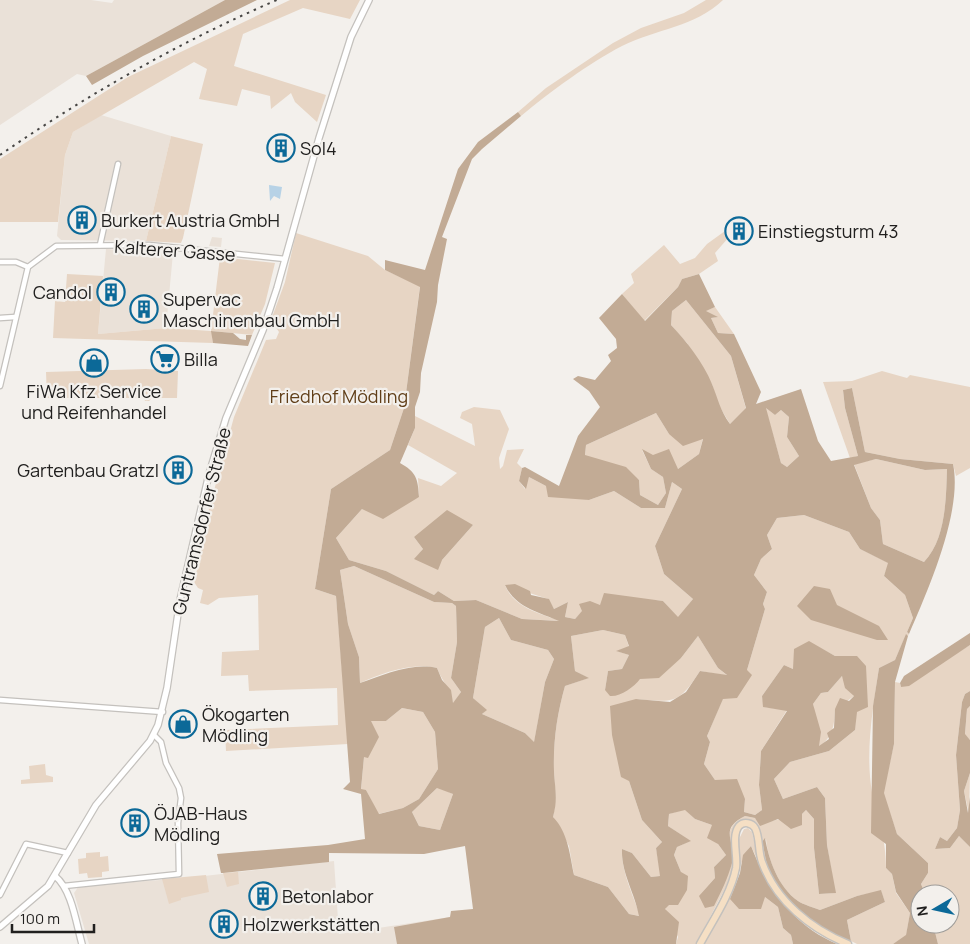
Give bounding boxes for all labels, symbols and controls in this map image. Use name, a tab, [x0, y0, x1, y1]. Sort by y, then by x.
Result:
building icon: Sol4	[266, 133, 296, 163]
place label: Sol4	[300, 136, 337, 160]
building icon: Burkert Austria GmbH	[67, 205, 97, 235]
place label: Burkert Austria GmbH	[101, 208, 280, 232]
building icon: Einstiegsturm 43	[724, 216, 754, 246]
place label: Einstiegsturm 43	[758, 219, 898, 243]
street label: Kalterer Gasse	[114, 234, 236, 266]
building icon: Candol	[96, 277, 126, 307]
place label: Candol	[33, 280, 92, 304]
place label: Supervac Maschinenbau GmbH	[163, 287, 340, 332]
building icon: Supervac Maschinenbau GmbH	[129, 294, 159, 324]
supermarket icon: Billa	[150, 344, 180, 374]
place label: Billa	[184, 347, 218, 371]
shop icon: FiWa Kfz Service und Reifenhandel	[79, 348, 109, 378]
place label: FiWa Kfz Service und Reifenhandel	[21, 379, 167, 424]
park label: Friedhof Mödling	[270, 384, 408, 408]
street label: Guntramsdorfer Straße	[166, 425, 236, 617]
building icon: Gartenbau Gratzl	[163, 455, 193, 485]
place label: Gartenbau Gratzl	[17, 458, 159, 482]
place label: Ökogarten Mödling	[202, 702, 289, 747]
shop icon: Ökogarten Mödling	[168, 709, 198, 739]
place label: ÖJAB-Haus Mödling	[154, 801, 247, 846]
building icon: ÖJAB-Haus Mödling	[120, 808, 150, 838]
building icon: Betonlabor	[248, 881, 278, 911]
place label: Betonlabor	[282, 884, 374, 908]
north arrow	[910, 884, 960, 934]
scale bar	[12, 902, 95, 934]
text: N	[911, 905, 932, 918]
text: 100 m	[20, 908, 60, 929]
building icon: Holzwerkstätten	[209, 909, 239, 939]
place label: Holzwerkstätten	[243, 912, 380, 936]

